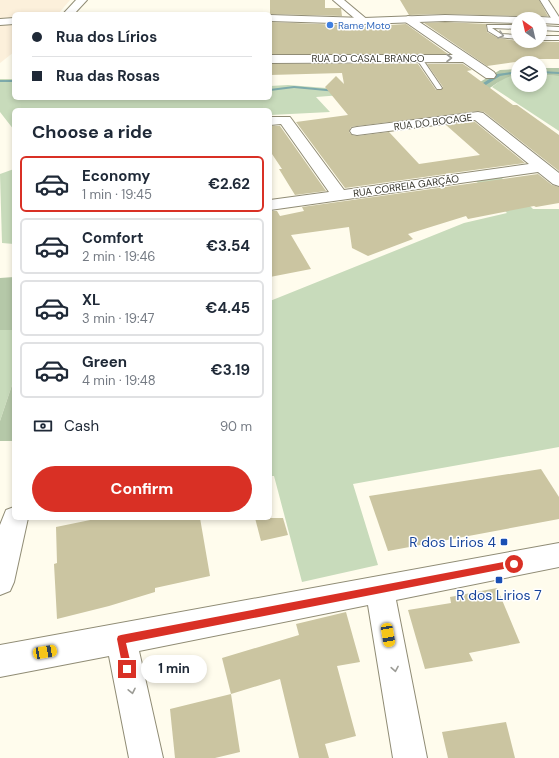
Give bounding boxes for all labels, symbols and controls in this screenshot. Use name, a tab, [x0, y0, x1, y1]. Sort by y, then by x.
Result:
north arrow	[511, 12, 547, 48]
map controls	[511, 12, 547, 92]
place label: Rame Moto	[338, 19, 390, 32]
marker: Rame Moto	[325, 20, 335, 30]
text: Rua dos Lírios	[56, 27, 157, 47]
one-way arrow	[498, 30, 505, 38]
street label: RUA DO CASAL BRANCO	[311, 52, 425, 65]
one-way arrow	[446, 54, 452, 62]
button: layers	[511, 56, 547, 92]
text: Rua das Rosas	[56, 66, 160, 86]
street label: RUA DO BOCAGE	[393, 111, 473, 133]
text: Choose a ride	[32, 120, 153, 144]
icon: car	[34, 166, 70, 202]
text: Economy	[82, 166, 150, 186]
street label: RUA CORREIA GARÇÃO	[352, 172, 460, 200]
text: €2.62	[208, 174, 250, 194]
text: 1 min · 19:45	[82, 186, 152, 203]
icon: car	[34, 228, 70, 264]
text: Comfort	[82, 228, 143, 248]
text: €3.54	[206, 236, 250, 256]
text: 2 min · 19:46	[82, 248, 156, 265]
icon: car	[34, 290, 70, 326]
text: XL	[82, 290, 100, 310]
text: €4.45	[206, 298, 250, 318]
text: 3 min · 19:47	[82, 310, 154, 327]
icon: car	[34, 352, 70, 388]
text: Green	[82, 352, 127, 372]
text: €3.19	[211, 360, 250, 380]
text: 4 min · 19:48	[82, 372, 156, 389]
icon: cash	[32, 415, 54, 437]
text: Cash	[64, 416, 99, 436]
text: 90 m	[220, 418, 252, 435]
button: Confirm	[32, 466, 252, 512]
place label: R dos Lirios 4	[409, 533, 497, 551]
marker: R dos Lirios 4	[499, 537, 509, 547]
route start	[505, 555, 523, 573]
marker: R dos Lirios 7	[494, 575, 504, 585]
place label: R dos Lirios 7	[456, 586, 542, 604]
car	[380, 622, 396, 648]
car	[32, 644, 58, 660]
callout: 1 min	[141, 655, 207, 683]
route end	[118, 660, 136, 678]
text: 1 min	[158, 660, 190, 677]
one-way arrow	[390, 666, 398, 672]
one-way arrow	[128, 688, 136, 694]

